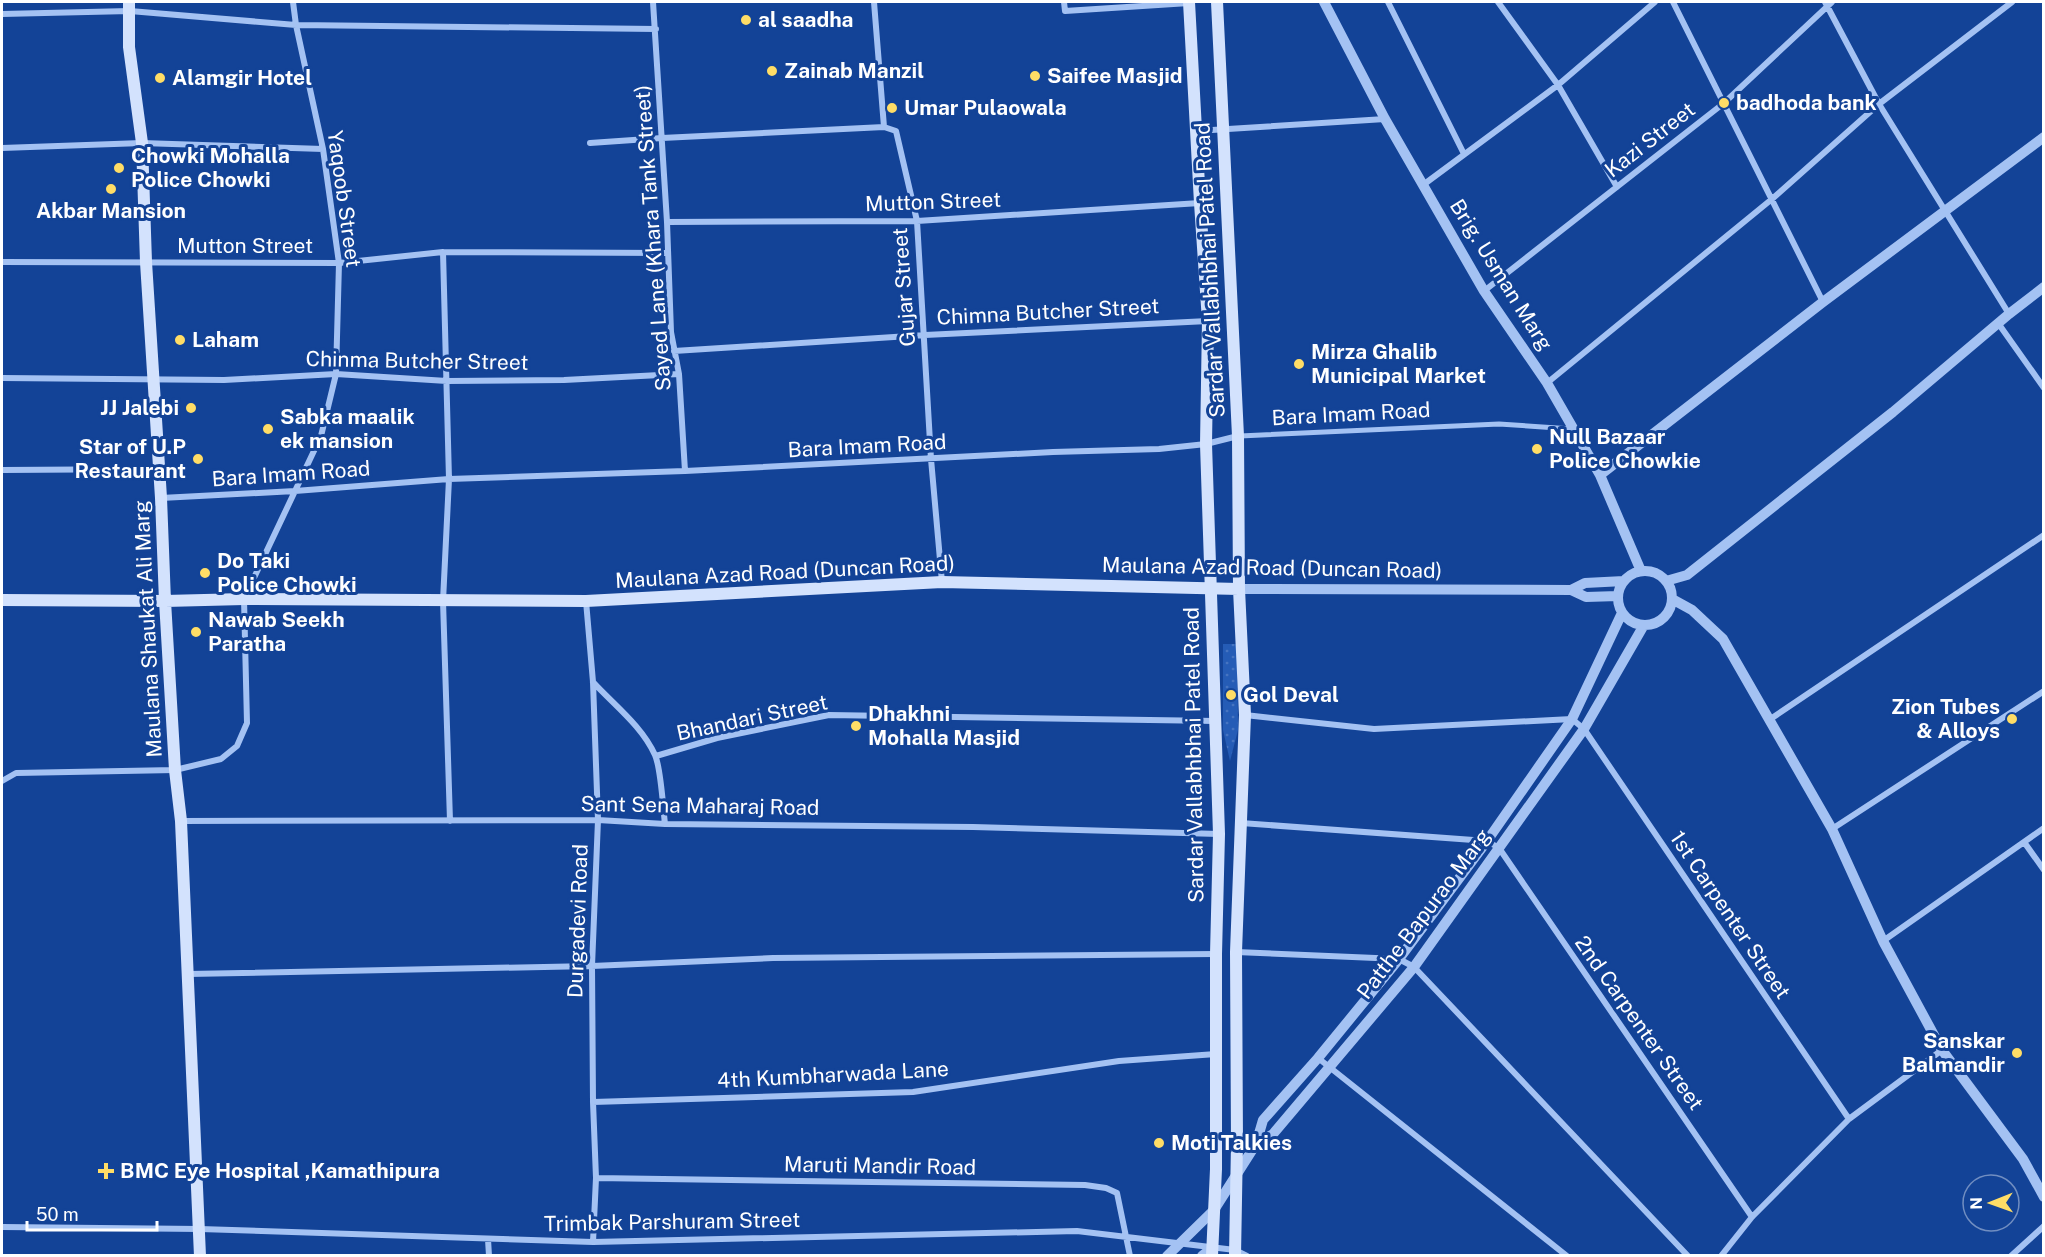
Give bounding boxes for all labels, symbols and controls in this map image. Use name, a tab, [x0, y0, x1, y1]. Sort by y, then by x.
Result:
place label: al saadha	[758, 7, 854, 32]
marker: al saadha	[739, 13, 753, 27]
place label: Zainab Manzil	[784, 58, 924, 83]
place label: Saifee Masjid	[1047, 63, 1183, 88]
marker: Zainab Manzil	[765, 64, 779, 78]
place label: Alamgir Hotel	[172, 65, 312, 90]
marker: Saifee Masjid	[1028, 69, 1042, 83]
marker: Alamgir Hotel	[153, 71, 167, 85]
street label: Sayed Lane (Khara Tank Street)	[629, 84, 676, 392]
place label: badhoda bank	[1736, 90, 1877, 115]
place label: Umar Pulaowala	[904, 95, 1067, 120]
marker: badhoda bank	[1717, 96, 1731, 110]
street label: Kazi Street	[1600, 97, 1700, 183]
marker: Umar Pulaowala	[885, 101, 899, 115]
street label: Sardar Vallabhbhai Patel Road	[1189, 122, 1230, 418]
street label: Yaqoob Street	[323, 129, 366, 269]
place label: Chowki Mohalla Police Chowki	[131, 143, 290, 192]
marker: Chowki Mohalla Police Chowki	[112, 161, 126, 175]
marker: Akbar Mansion	[104, 182, 118, 196]
street label: Mutton Street	[864, 187, 1002, 216]
street label: Brig. Usman Marg	[1445, 195, 1558, 355]
place label: Akbar Mansion	[36, 198, 186, 223]
street label: Gujar Street	[887, 227, 920, 347]
street label: Mutton Street	[177, 233, 313, 258]
street label: Chimna Butcher Street	[936, 293, 1160, 330]
place label: Laham	[192, 327, 259, 352]
marker: Laham	[173, 333, 187, 347]
place label: Mirza Ghalib Municipal Market	[1311, 339, 1486, 388]
street label: Chinma Butcher Street	[305, 346, 529, 375]
marker: Mirza Ghalib Municipal Market	[1292, 357, 1306, 371]
place label: JJ Jalebi	[100, 395, 179, 420]
street label: Bara Imam Road	[1271, 397, 1431, 430]
marker: JJ Jalebi	[184, 401, 198, 415]
place label: Sabka maalik ek mansion	[280, 404, 415, 453]
marker: Sabka maalik ek mansion	[261, 422, 275, 436]
place label: Null Bazaar Police Chowkie	[1549, 424, 1701, 473]
street label: Bara Imam Road	[787, 429, 947, 462]
place label: Star of U.P Restaurant	[74, 434, 186, 483]
marker: Null Bazaar Police Chowkie	[1530, 442, 1544, 456]
marker: Star of U.P Restaurant	[191, 452, 205, 466]
street label: Bara Imam Road	[211, 455, 371, 492]
street label: Maulana Shaukat Ali Marg	[128, 500, 167, 758]
place label: Do Taki Police Chowki	[217, 548, 357, 597]
street label: Maulana Azad Road (Duncan Road)	[615, 550, 955, 593]
street label: Maulana Azad Road (Duncan Road)	[1102, 552, 1442, 583]
marker: Do Taki Police Chowki	[198, 566, 212, 580]
place label: Nawab Seekh Paratha	[208, 607, 345, 656]
street label: Sardar Vallabhbhai Patel Road	[1178, 607, 1209, 903]
marker: Nawab Seekh Paratha	[189, 625, 203, 639]
place label: Gol Deval	[1243, 682, 1339, 707]
marker: Gol Deval	[1224, 688, 1238, 702]
street label: Bhandari Street	[674, 689, 830, 746]
place label: Zion Tubes & Alloys	[1891, 694, 2000, 743]
place label: Dhakhni Mohalla Masjid	[868, 701, 1020, 750]
marker: Zion Tubes & Alloys	[2005, 712, 2019, 726]
marker: Dhakhni Mohalla Masjid	[849, 719, 863, 733]
street label: Sant Sena Maharaj Road	[580, 791, 820, 820]
street label: Patthe Bapurao Marg	[1351, 824, 1496, 1004]
street label: 1st Carpenter Street	[1665, 826, 1796, 1003]
street label: Durgadevi Road	[562, 844, 593, 998]
street label: 2nd Carpenter Street	[1570, 931, 1709, 1115]
place label: Sanskar Balmandir	[1902, 1028, 2005, 1077]
marker: Sanskar Balmandir	[2010, 1046, 2024, 1060]
street label: 4th Kumbharwada Lane	[717, 1056, 949, 1093]
place label: Moti Talkies	[1171, 1130, 1292, 1155]
marker: Moti Talkies	[1152, 1136, 1166, 1150]
street label: Maruti Mandir Road	[784, 1151, 976, 1180]
place label: BMC Eye Hospital ,Kamathipura	[120, 1158, 440, 1183]
marker: BMC Eye Hospital ,Kamathipura	[97, 1162, 115, 1180]
north arrow	[1961, 1173, 2021, 1233]
scale bar	[27, 1194, 158, 1232]
text: N	[1967, 1197, 1986, 1210]
text: 50 m	[36, 1204, 79, 1225]
street label: Trimbak Parshuram Street	[544, 1207, 800, 1236]

